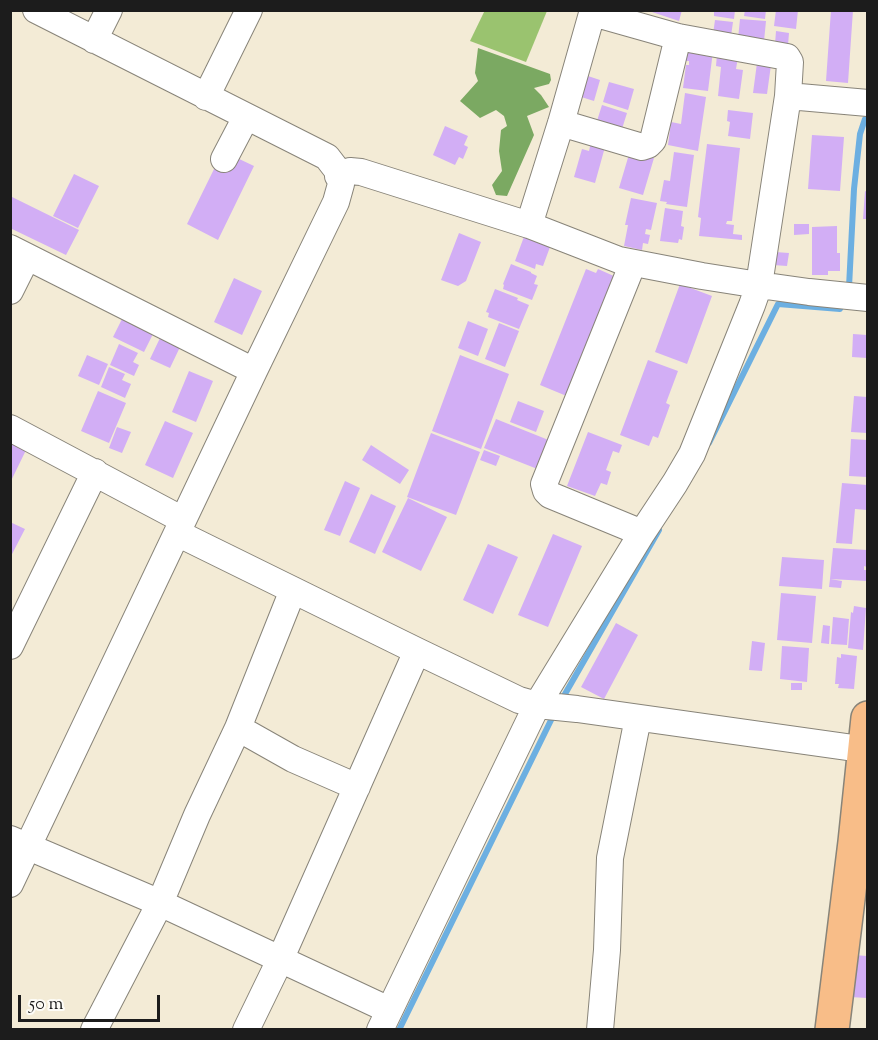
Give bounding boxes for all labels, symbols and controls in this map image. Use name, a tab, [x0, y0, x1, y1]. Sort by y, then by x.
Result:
scale bar	[21, 983, 164, 1021]
text: 50 m	[29, 992, 63, 1018]

